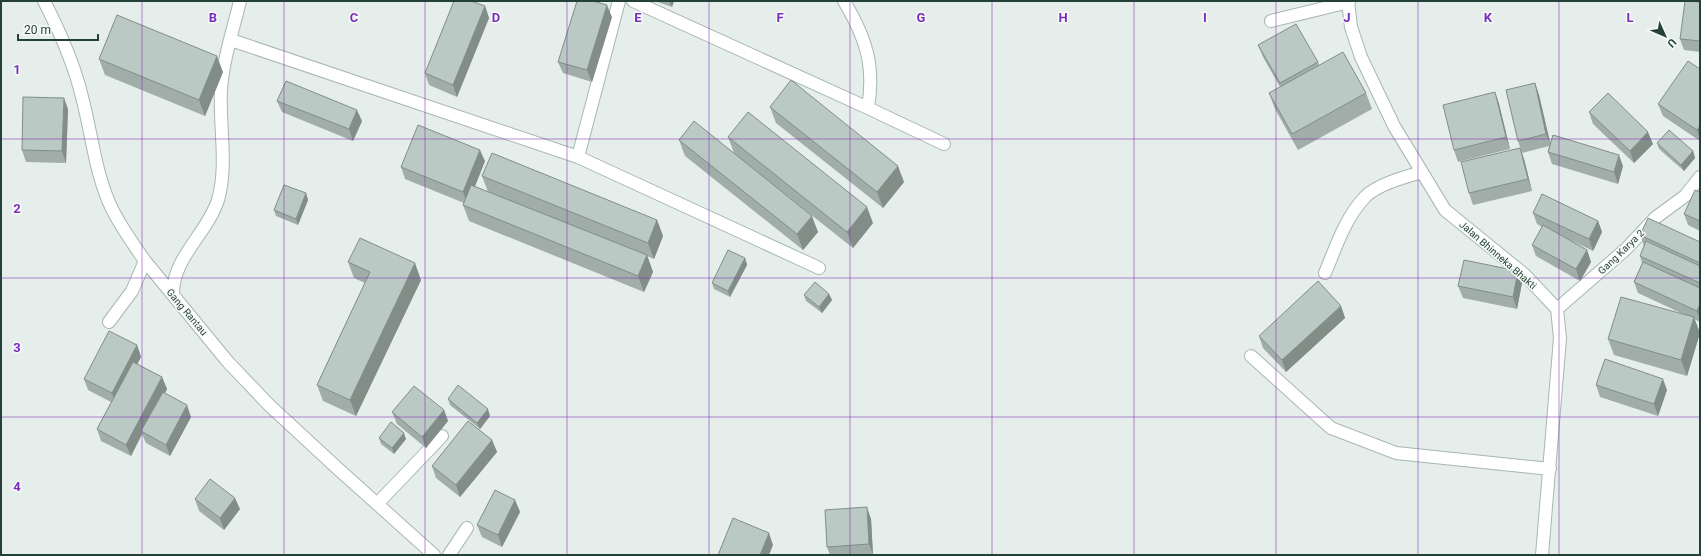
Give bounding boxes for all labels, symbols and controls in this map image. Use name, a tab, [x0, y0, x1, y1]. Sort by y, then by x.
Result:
text: B	[209, 10, 217, 25]
text: C	[350, 10, 359, 25]
text: D	[492, 10, 500, 25]
text: E	[634, 10, 642, 25]
text: F	[776, 10, 784, 25]
text: G	[917, 10, 926, 25]
text: H	[1058, 10, 1068, 25]
text: I	[1203, 10, 1207, 25]
text: J	[1343, 10, 1351, 25]
text: K	[1484, 10, 1493, 25]
text: L	[1626, 10, 1634, 25]
scale bar	[18, 16, 98, 42]
north arrow	[1645, 16, 1685, 56]
text: 20 m	[24, 23, 51, 37]
text: U	[1665, 36, 1679, 50]
text: 1	[13, 62, 21, 77]
text: 2	[13, 201, 21, 216]
street label: Jalan Bhinneka Bhakti	[1457, 219, 1539, 291]
street label: Gang Karya 2	[1596, 227, 1646, 277]
street label: Gang Rantau	[164, 287, 210, 337]
text: 3	[13, 340, 21, 355]
text: 4	[13, 479, 21, 494]

